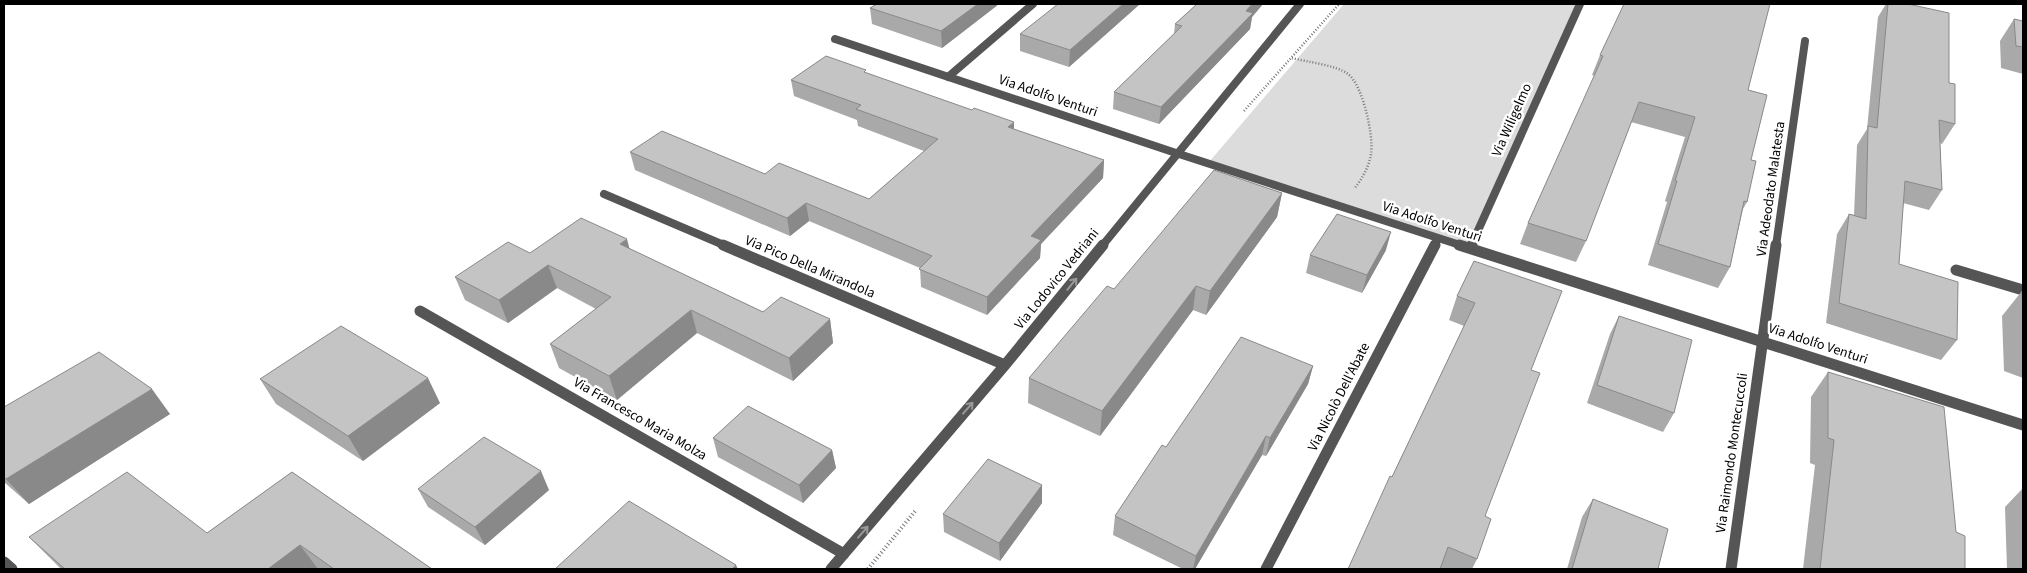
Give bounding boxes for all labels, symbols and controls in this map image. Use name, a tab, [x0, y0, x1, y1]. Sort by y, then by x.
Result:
street label: Via Adolfo Venturi	[996, 70, 1100, 122]
street label: Via Wiligelmo	[1487, 80, 1537, 160]
street label: Via Adeodato Malatesta	[1752, 120, 1790, 258]
street label: Via Adolfo Venturi	[1380, 196, 1484, 248]
street label: Via Lodovico Vedriani	[1010, 224, 1104, 334]
street label: Via Pico Della Mirandola	[742, 230, 878, 304]
one-way arrow	[1067, 277, 1078, 290]
street label: Via Adolfo Venturi	[1766, 318, 1870, 370]
street label: Via Nicolò Dell'Abate	[1303, 339, 1375, 455]
street label: Via Raimondo Montecuccoli	[1711, 372, 1753, 534]
street label: Via Francesco Maria Molza	[570, 373, 710, 465]
one-way arrow	[963, 402, 974, 415]
one-way arrow	[857, 526, 868, 539]

